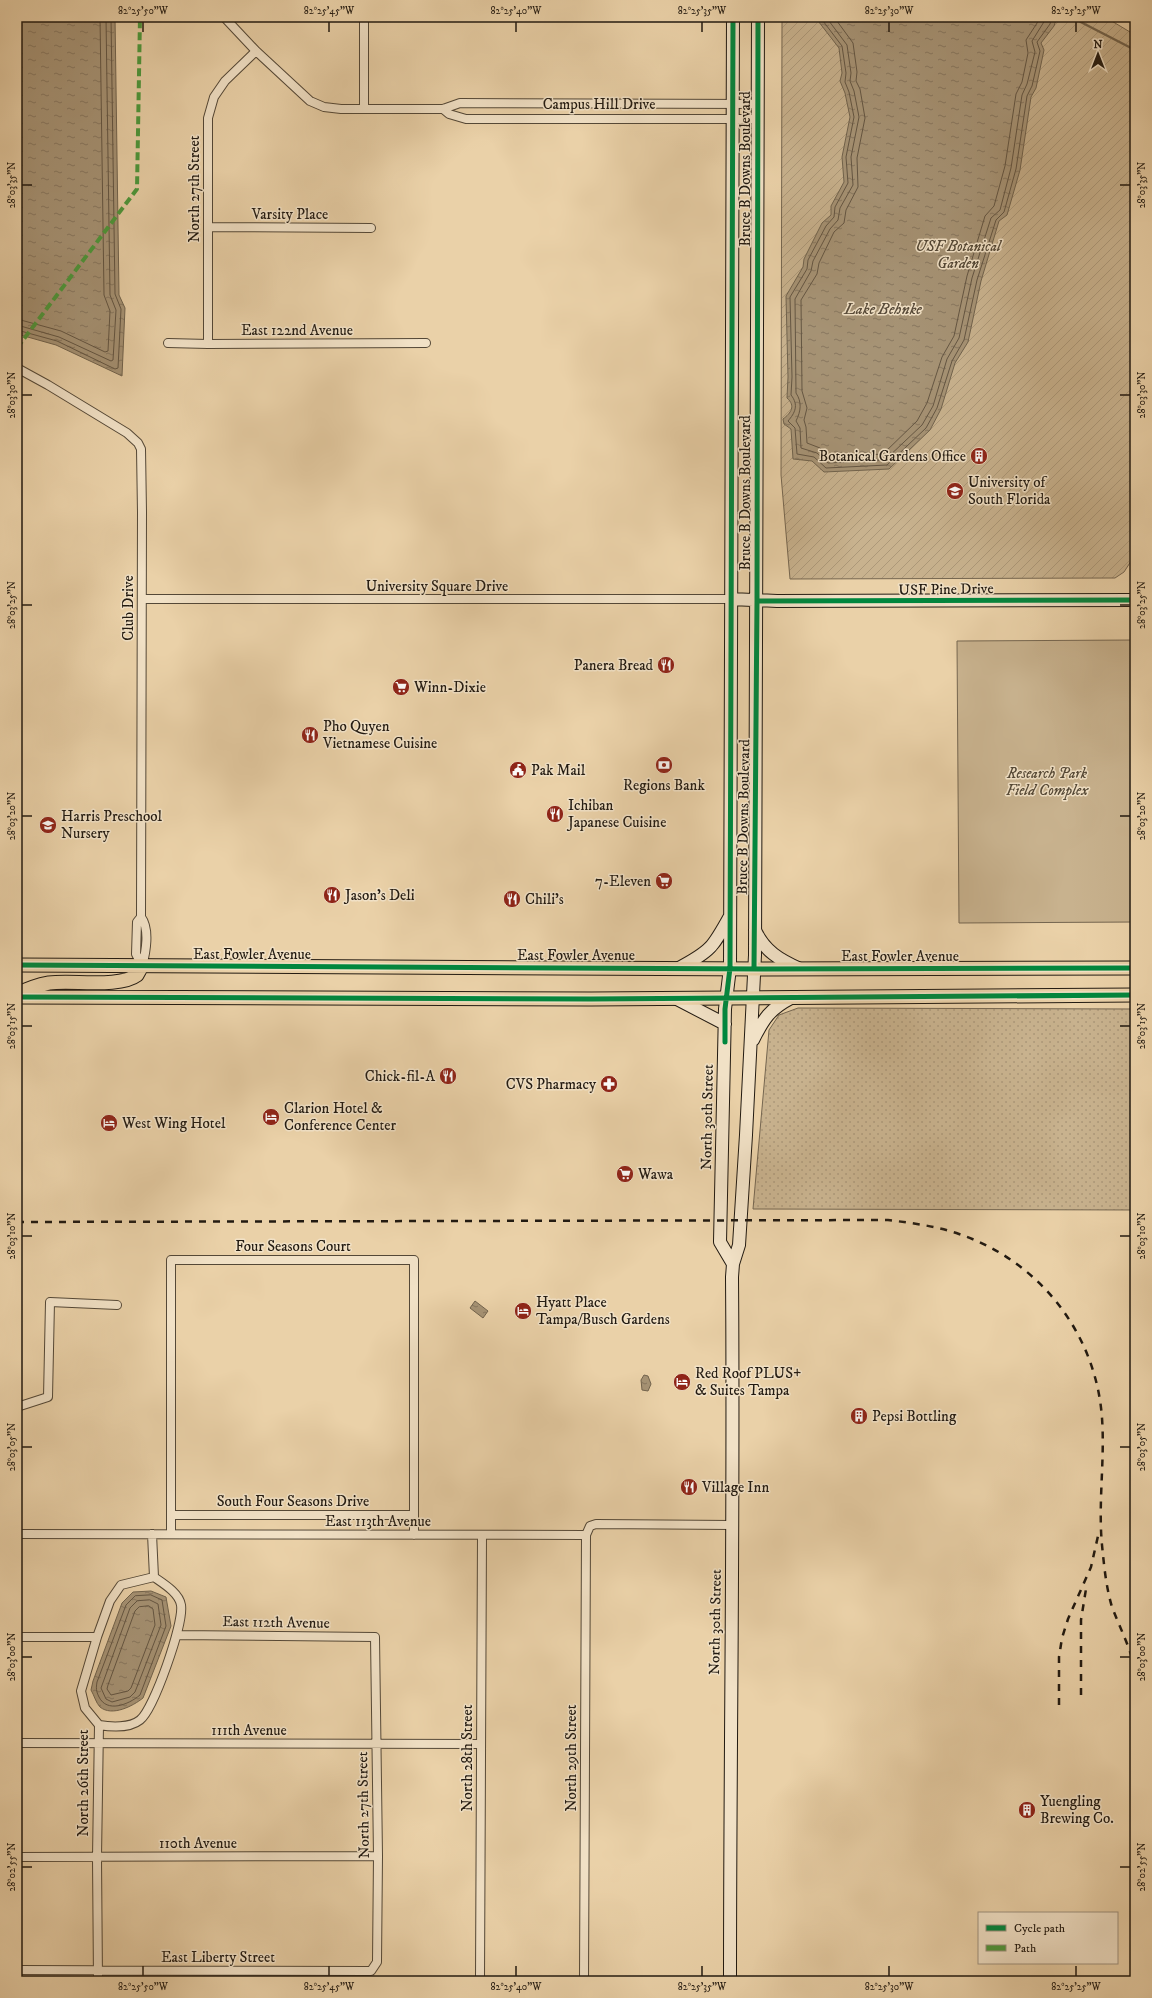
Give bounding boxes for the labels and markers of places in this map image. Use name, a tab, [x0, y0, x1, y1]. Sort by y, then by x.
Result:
building icon: Botanical Gardens Office	[969, 446, 989, 466]
place label: Botanical Gardens Office	[819, 447, 966, 466]
place label: University of South Florida	[968, 473, 1051, 509]
school or university icon: University of South Florida	[945, 481, 965, 501]
restaurant icon: Panera Bread	[656, 655, 676, 675]
place label: Panera Bread	[574, 656, 654, 675]
supermarket icon: Winn-Dixie	[391, 677, 411, 697]
place label: Winn-Dixie	[413, 678, 486, 697]
place label: Pho Quyen Vietnamese Cuisine	[322, 717, 437, 753]
restaurant icon: Pho Quyen Vietnamese Cuisine	[300, 725, 320, 745]
bank icon: Regions Bank	[654, 755, 674, 775]
public building icon: Pak Mail	[508, 760, 528, 780]
place label: Pak Mail	[531, 761, 586, 780]
place label: Regions Bank	[623, 776, 705, 795]
place label: Ichiban Japanese Cuisine	[566, 796, 666, 832]
restaurant icon: Ichiban Japanese Cuisine	[545, 804, 565, 824]
place label: Harris Preschool Nursery	[61, 807, 163, 843]
school or university icon: Harris Preschool Nursery	[38, 815, 58, 835]
supermarket icon: 7-Eleven	[654, 871, 674, 891]
place label: 7-Eleven	[595, 872, 651, 891]
restaurant icon: Jason's Deli	[322, 885, 342, 905]
place label: Jason's Deli	[343, 886, 415, 905]
restaurant icon: Chili's	[502, 889, 522, 909]
place label: Chili's	[525, 890, 564, 909]
restaurant icon: Chick-fil-A	[438, 1066, 458, 1086]
place label: Chick-fil-A	[365, 1067, 435, 1086]
pharmacy icon: CVS Pharmacy	[599, 1074, 619, 1094]
place label: CVS Pharmacy	[506, 1075, 597, 1094]
place label: Clarion Hotel & Conference Center	[284, 1099, 396, 1135]
hotel icon: Clarion Hotel & Conference Center	[261, 1107, 281, 1127]
hotel icon: West Wing Hotel	[99, 1113, 119, 1133]
place label: West Wing Hotel	[121, 1114, 226, 1133]
supermarket icon: Wawa	[615, 1164, 635, 1184]
place label: Wawa	[637, 1165, 674, 1184]
place label: Hyatt Place Tampa/Busch Gardens	[536, 1293, 670, 1329]
hotel icon: Hyatt Place Tampa/Busch Gardens	[513, 1301, 533, 1321]
place label: Red Roof PLUS+ & Suites Tampa	[695, 1364, 802, 1400]
hotel icon: Red Roof PLUS+ & Suites Tampa	[672, 1372, 692, 1392]
building icon: Pepsi Bottling	[849, 1406, 869, 1426]
place label: Pepsi Bottling	[872, 1407, 957, 1426]
restaurant icon: Village Inn	[679, 1477, 699, 1497]
place label: Village Inn	[701, 1478, 769, 1497]
place label: Yuengling Brewing Co.	[1040, 1792, 1114, 1828]
building icon: Yuengling Brewing Co.	[1017, 1800, 1037, 1820]

